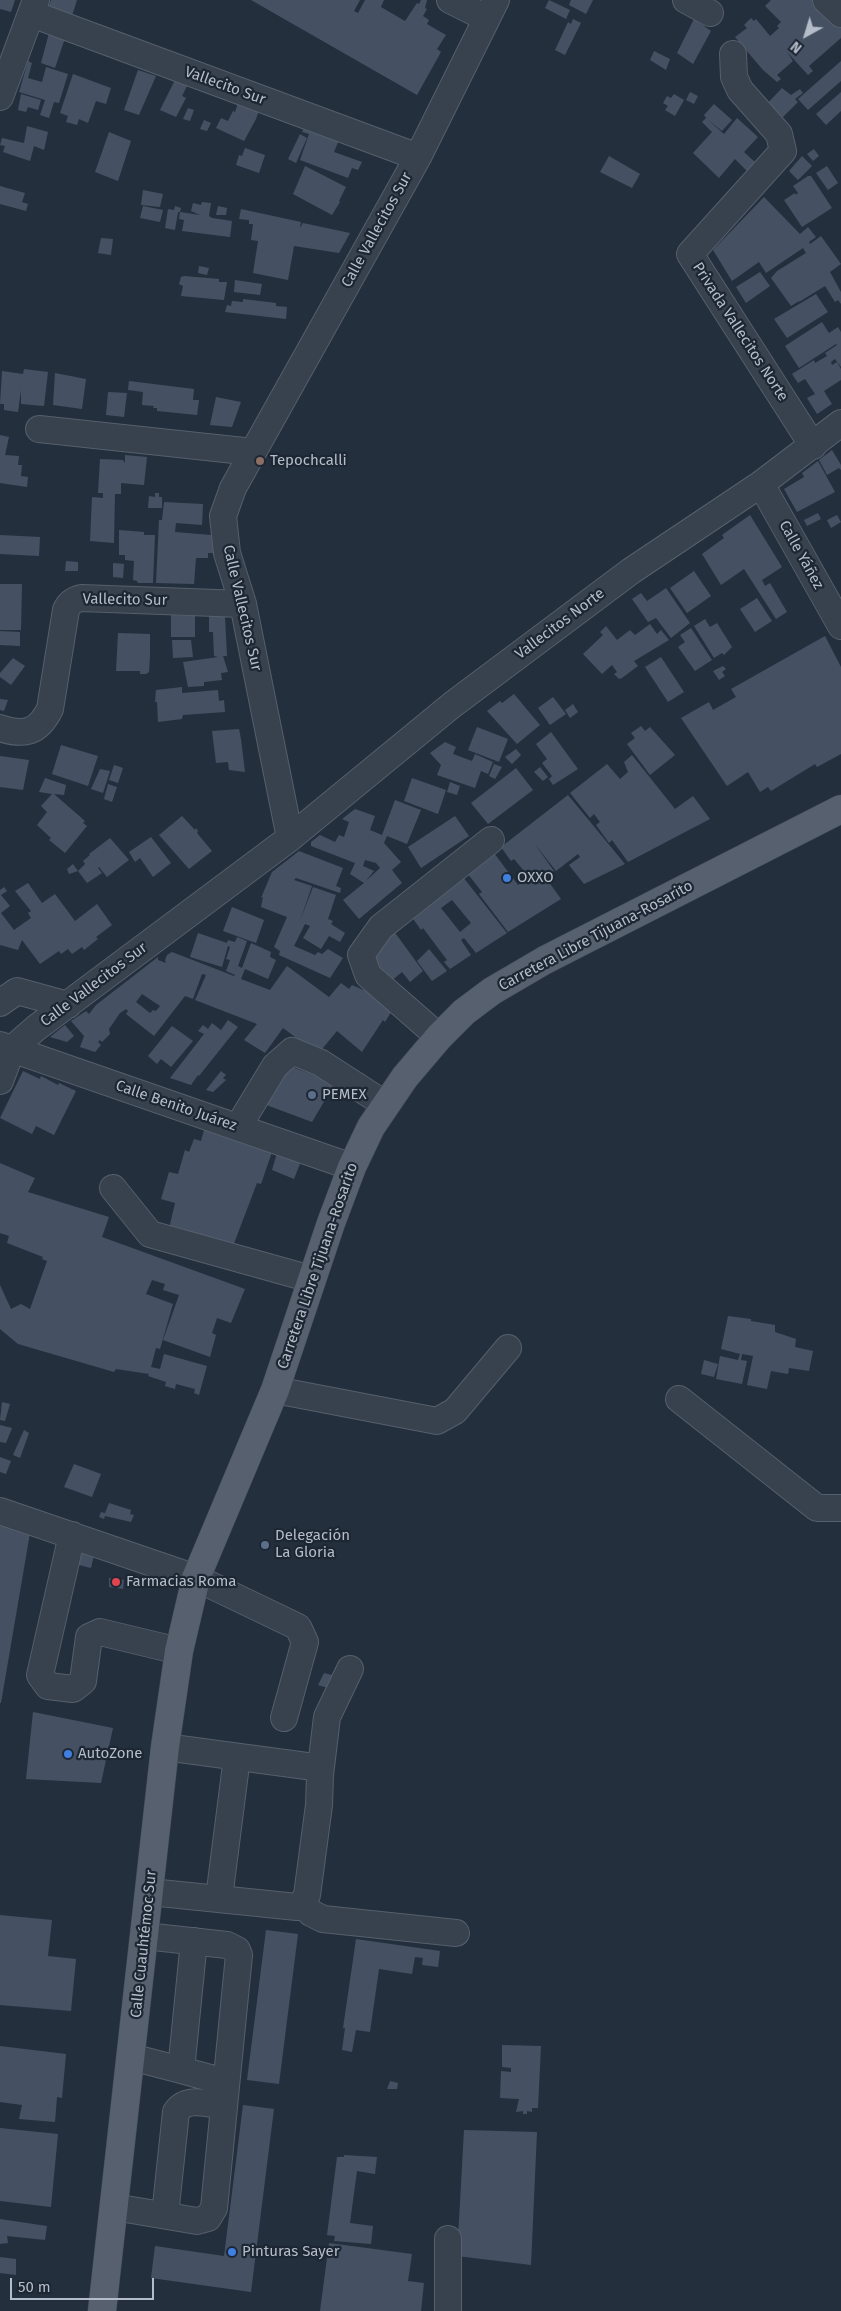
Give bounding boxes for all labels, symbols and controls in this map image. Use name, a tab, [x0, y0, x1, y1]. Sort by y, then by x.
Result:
north arrow	[781, 10, 831, 60]
text: N	[787, 38, 805, 57]
street label: Vallecito Sur	[182, 63, 268, 109]
street label: Calle Vallecitos Sur	[338, 169, 416, 291]
street label: Privada Vallecitos Norte	[688, 259, 792, 405]
place label: Tepochcalli	[270, 452, 347, 470]
marker: Tepochcalli	[254, 455, 266, 467]
street label: Calle Yáñez	[775, 518, 827, 592]
street label: Calle Vallecitos Sur	[219, 543, 265, 673]
street label: Vallecitos Norte	[512, 585, 608, 663]
street label: Vallecito Sur	[83, 590, 167, 610]
place label: OXXO	[517, 869, 554, 887]
marker: OXXO	[501, 872, 513, 884]
street label: Carretera Libre Tijuana-Rosarito	[496, 877, 696, 995]
street label: Calle Vallecitos Sur	[37, 939, 151, 1031]
street label: Calle Benito Juárez	[113, 1077, 239, 1135]
place label: PEMEX	[322, 1086, 367, 1104]
marker: PEMEX	[306, 1089, 318, 1101]
street label: Carretera Libre Tijuana-Rosarito	[274, 1160, 362, 1372]
place label: Delegación La Gloria	[275, 1527, 350, 1562]
marker: Delegación La Gloria	[259, 1539, 271, 1551]
place label: Farmacias Roma	[126, 1573, 236, 1591]
marker: Farmacias Roma	[110, 1576, 122, 1588]
place label: AutoZone	[78, 1745, 142, 1763]
marker: AutoZone	[62, 1748, 74, 1760]
street label: Calle Cuauhtémoc Sur	[127, 1869, 161, 2019]
place label: Pinturas Sayer	[242, 2243, 340, 2261]
marker: Pinturas Sayer	[226, 2246, 238, 2258]
scale bar	[12, 2268, 156, 2300]
text: 50 m	[18, 2278, 51, 2296]

